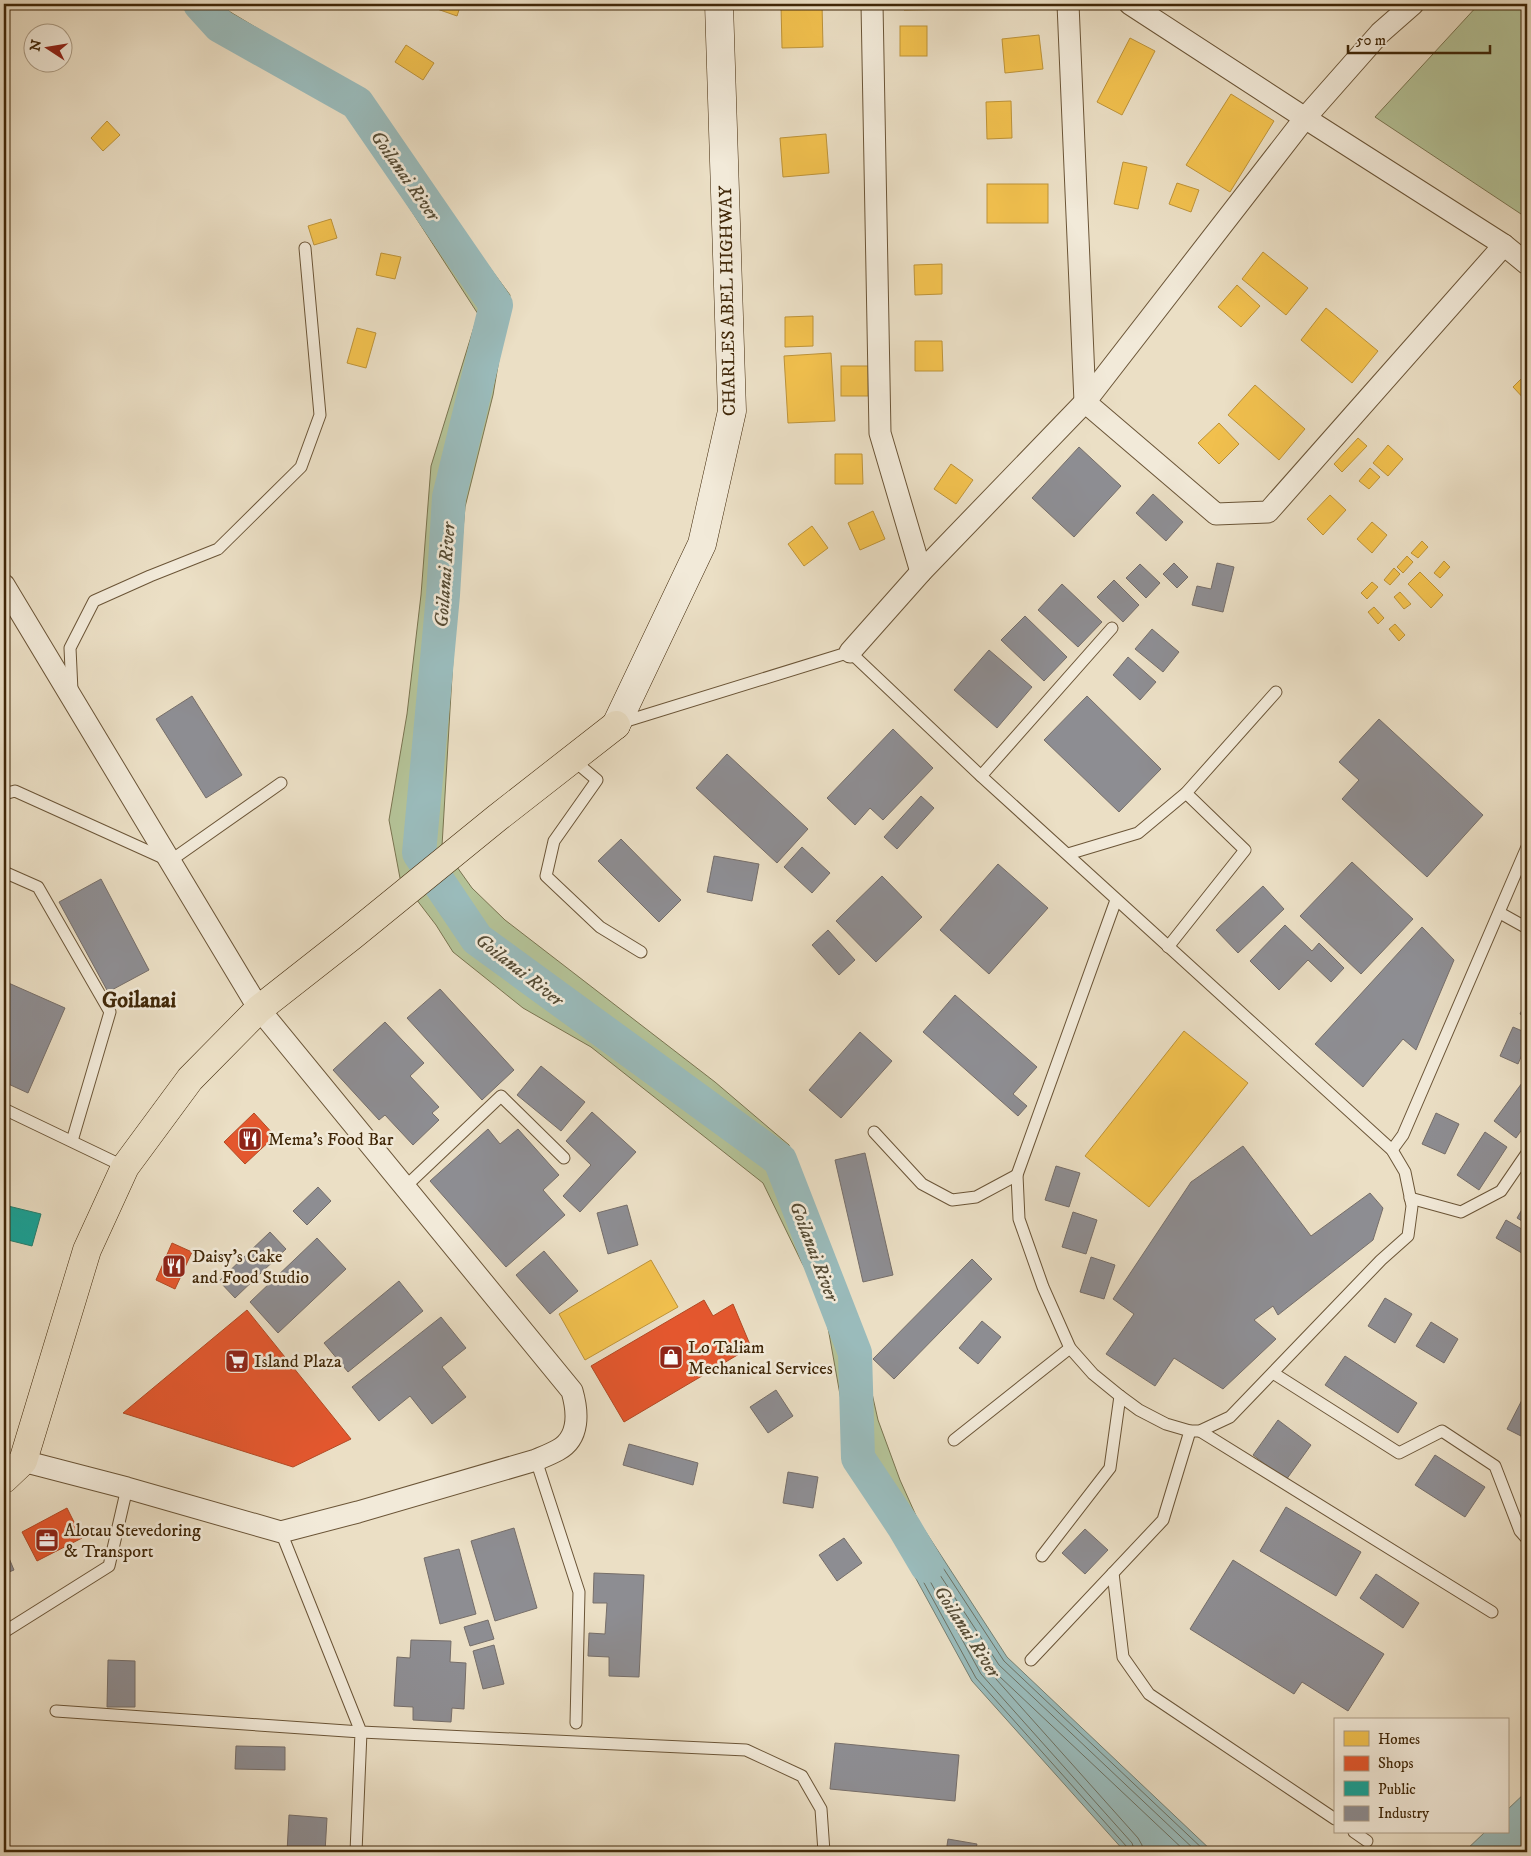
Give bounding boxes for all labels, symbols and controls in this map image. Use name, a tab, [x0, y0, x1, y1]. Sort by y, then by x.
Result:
north arrow	[22, 22, 72, 72]
scale bar	[1348, 22, 1491, 54]
text: 50 m	[1356, 31, 1386, 50]
text: N	[26, 38, 46, 53]
water label: Goilanai River	[365, 126, 446, 227]
street label: CHARLES ABEL HIGHWAY	[715, 185, 741, 416]
water label: Goilanai River	[430, 520, 461, 628]
water label: Goilanai River	[471, 929, 569, 1013]
district label: Goilanai	[102, 987, 176, 1014]
restaurant icon: Mema's Food Bar	[237, 1126, 263, 1152]
place label: Mema's Food Bar	[268, 1129, 394, 1151]
water label: Goilanai River	[784, 1198, 844, 1307]
place label: Daisy's Cake and Food Studio	[192, 1246, 309, 1289]
restaurant icon: Daisy's Cake and Food Studio	[161, 1253, 187, 1279]
place label: Lo Taliam Mechanical Services	[688, 1337, 833, 1380]
shop icon: Lo Taliam Mechanical Services	[658, 1344, 684, 1370]
supermarket icon: Island Plaza	[224, 1348, 250, 1374]
place label: Island Plaza	[254, 1351, 342, 1373]
place label: Alotau Stevedoring & Transport	[64, 1520, 201, 1563]
office icon: Alotau Stevedoring & Transport	[34, 1527, 60, 1553]
water label: Goilanai River	[928, 1581, 1006, 1684]
legend	[1334, 1718, 1508, 1834]
text: Homes	[1378, 1730, 1420, 1749]
text: Shops	[1378, 1754, 1414, 1773]
text: Public	[1378, 1780, 1416, 1799]
text: Industry	[1378, 1804, 1430, 1823]

